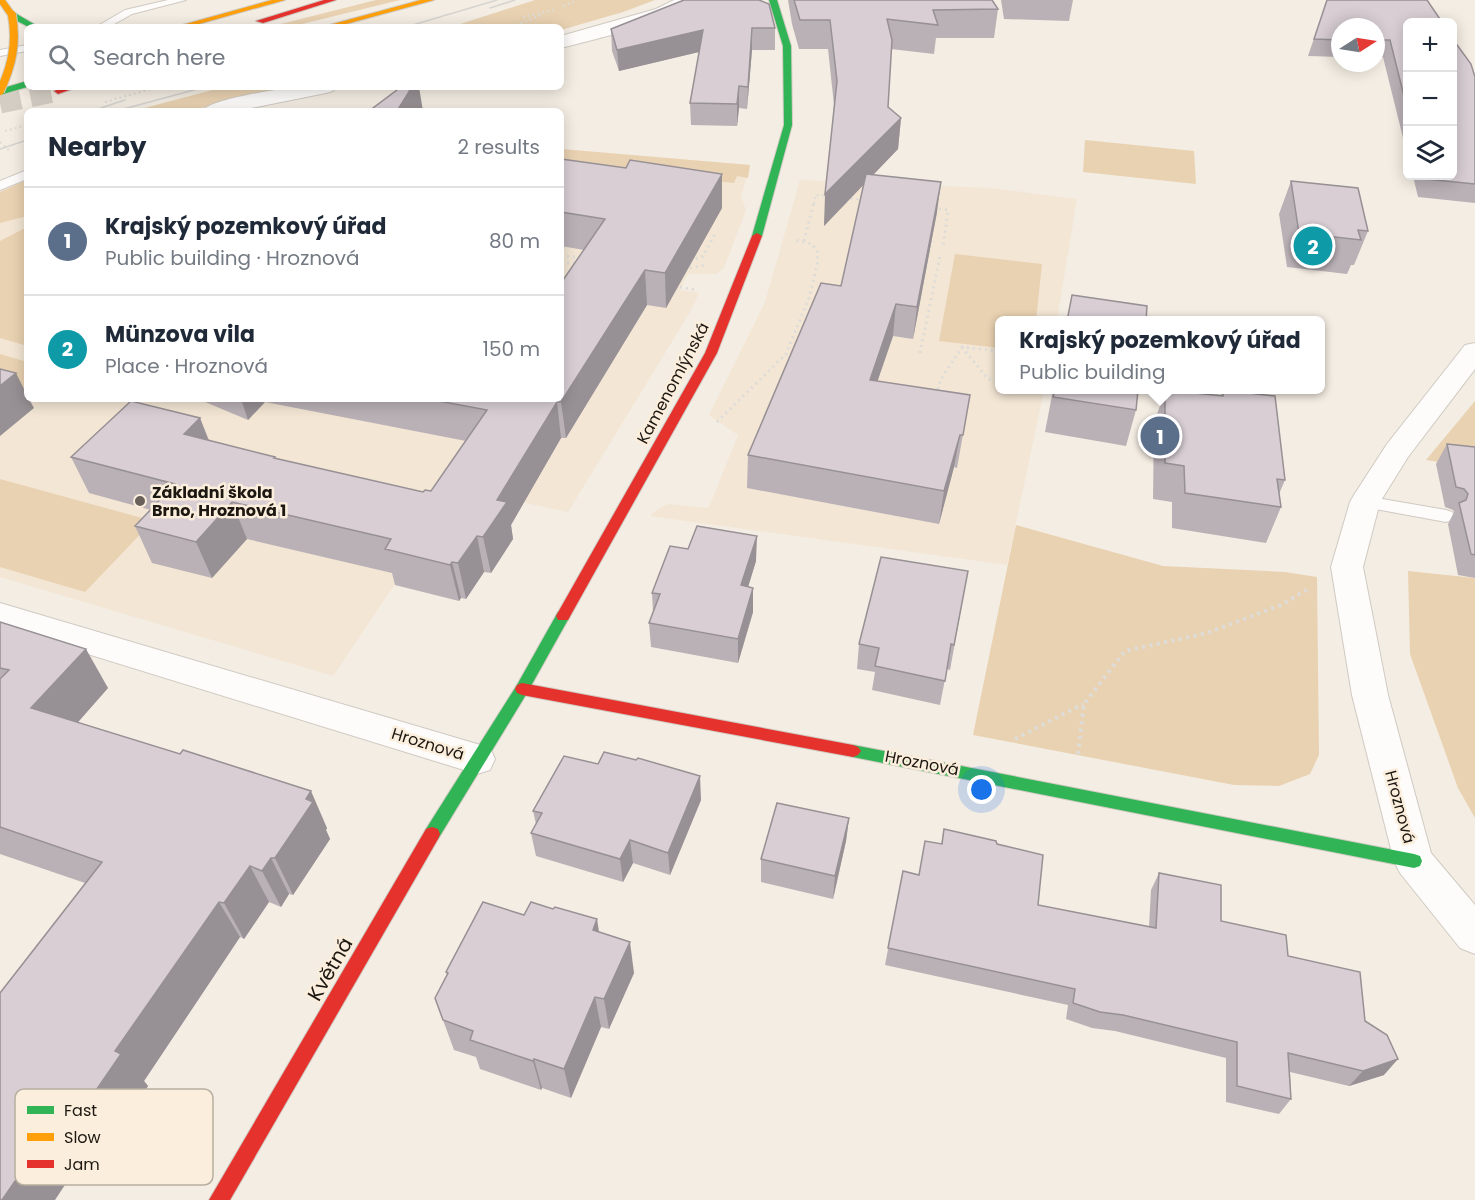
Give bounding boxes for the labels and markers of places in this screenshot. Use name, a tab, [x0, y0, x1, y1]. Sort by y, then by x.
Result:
pin: 2	[1294, 224, 1332, 268]
pin: 1	[1140, 414, 1180, 458]
place label: Základní škola Brno, Hroznová 1	[152, 481, 286, 522]
marker: Základní škola Brno, Hroznová 1	[133, 494, 147, 508]

